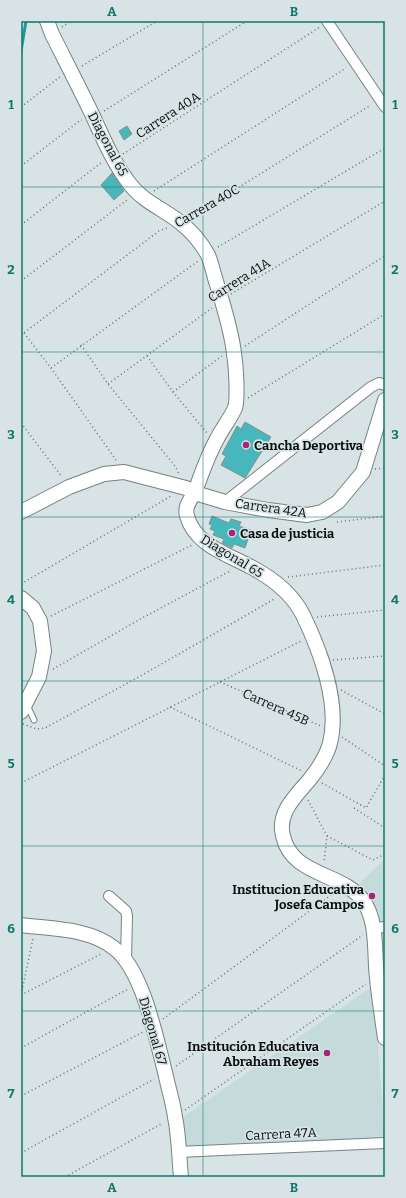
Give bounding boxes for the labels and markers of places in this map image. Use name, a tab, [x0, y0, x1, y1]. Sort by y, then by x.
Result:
place label: Cancha Deportiva	[254, 438, 364, 453]
marker: Cancha Deportiva	[241, 440, 251, 450]
place label: Casa de justicia	[240, 526, 335, 542]
marker: Casa de justicia	[227, 528, 237, 538]
place label: Institucion Educativa Josefa Campos	[232, 882, 365, 912]
marker: Institucion Educativa Josefa Campos	[367, 891, 377, 901]
place label: Institución Educativa Abraham Reyes	[187, 1039, 320, 1069]
marker: Institución Educativa Abraham Reyes	[322, 1048, 332, 1058]

